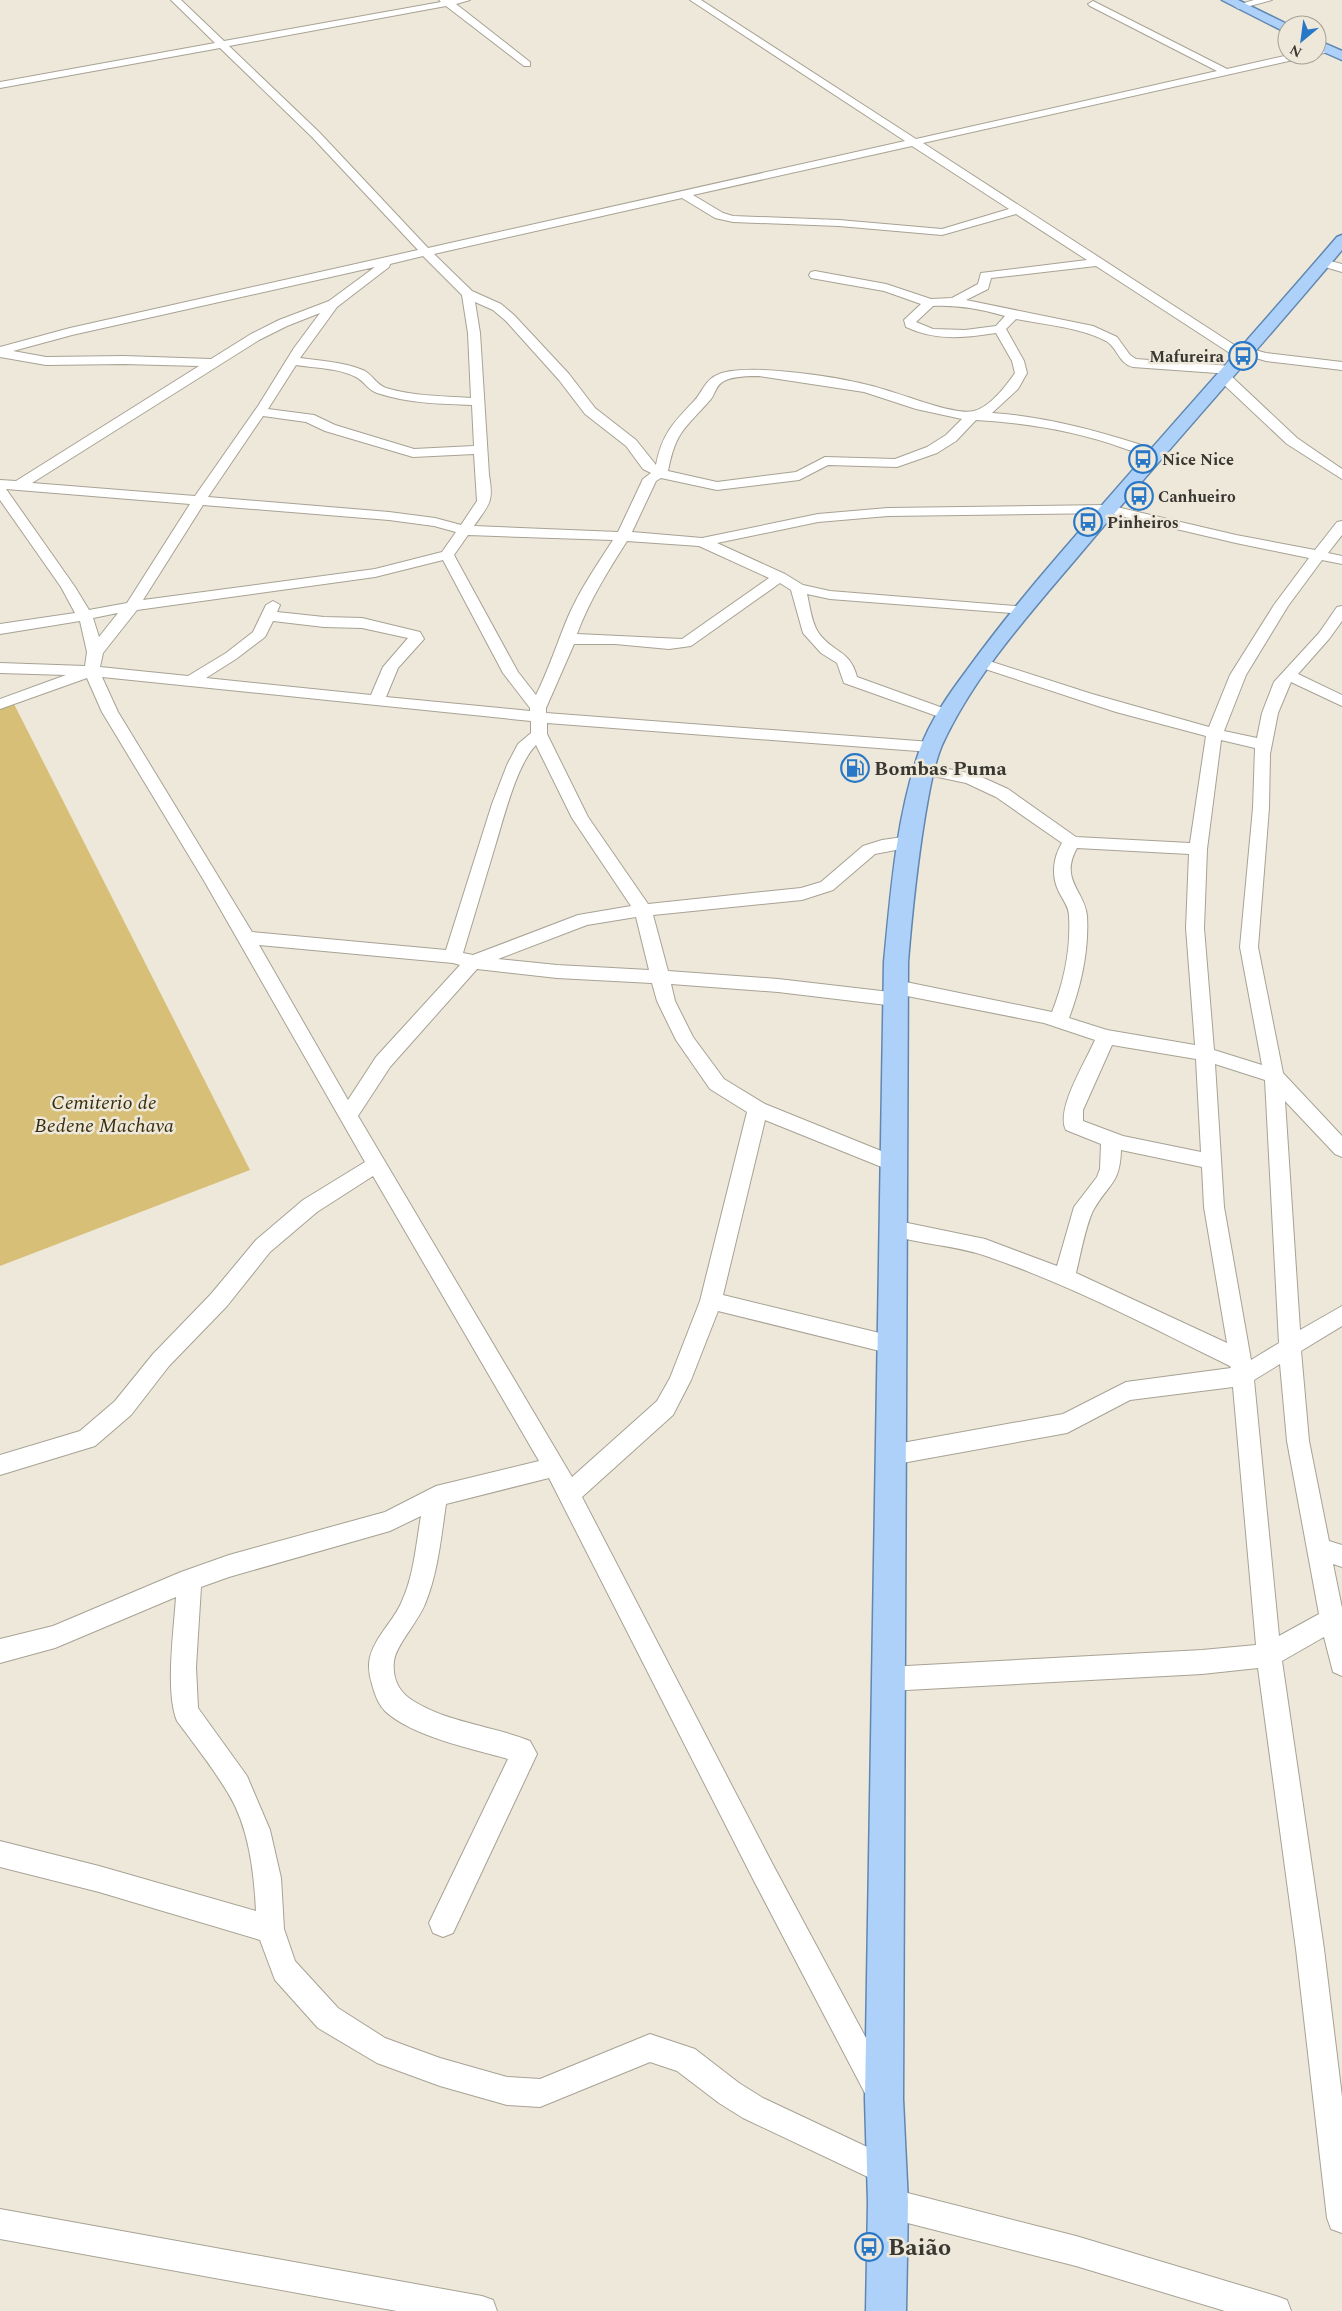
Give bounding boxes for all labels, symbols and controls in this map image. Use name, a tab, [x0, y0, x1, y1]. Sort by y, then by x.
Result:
north arrow	[1277, 15, 1327, 65]
text: N	[1286, 39, 1306, 63]
bus stop icon: Mafureira	[1228, 341, 1258, 371]
place label: Mafureira	[1149, 345, 1225, 369]
bus stop icon: Nice Nice	[1128, 444, 1158, 474]
place label: Nice Nice	[1162, 448, 1234, 472]
bus stop icon: Canhueiro	[1124, 481, 1154, 511]
place label: Canhueiro	[1158, 485, 1236, 509]
bus stop icon: Pinheiros	[1073, 507, 1103, 537]
place label: Pinheiros	[1107, 511, 1179, 535]
fuel station icon: Bombas Puma	[840, 753, 870, 783]
place label: Bombas Puma	[874, 754, 1007, 784]
park label: Cemiterio de Bedene Machava	[34, 1088, 174, 1141]
place label: Baião	[888, 2230, 951, 2266]
bus stop icon: Baião	[854, 2232, 884, 2262]

